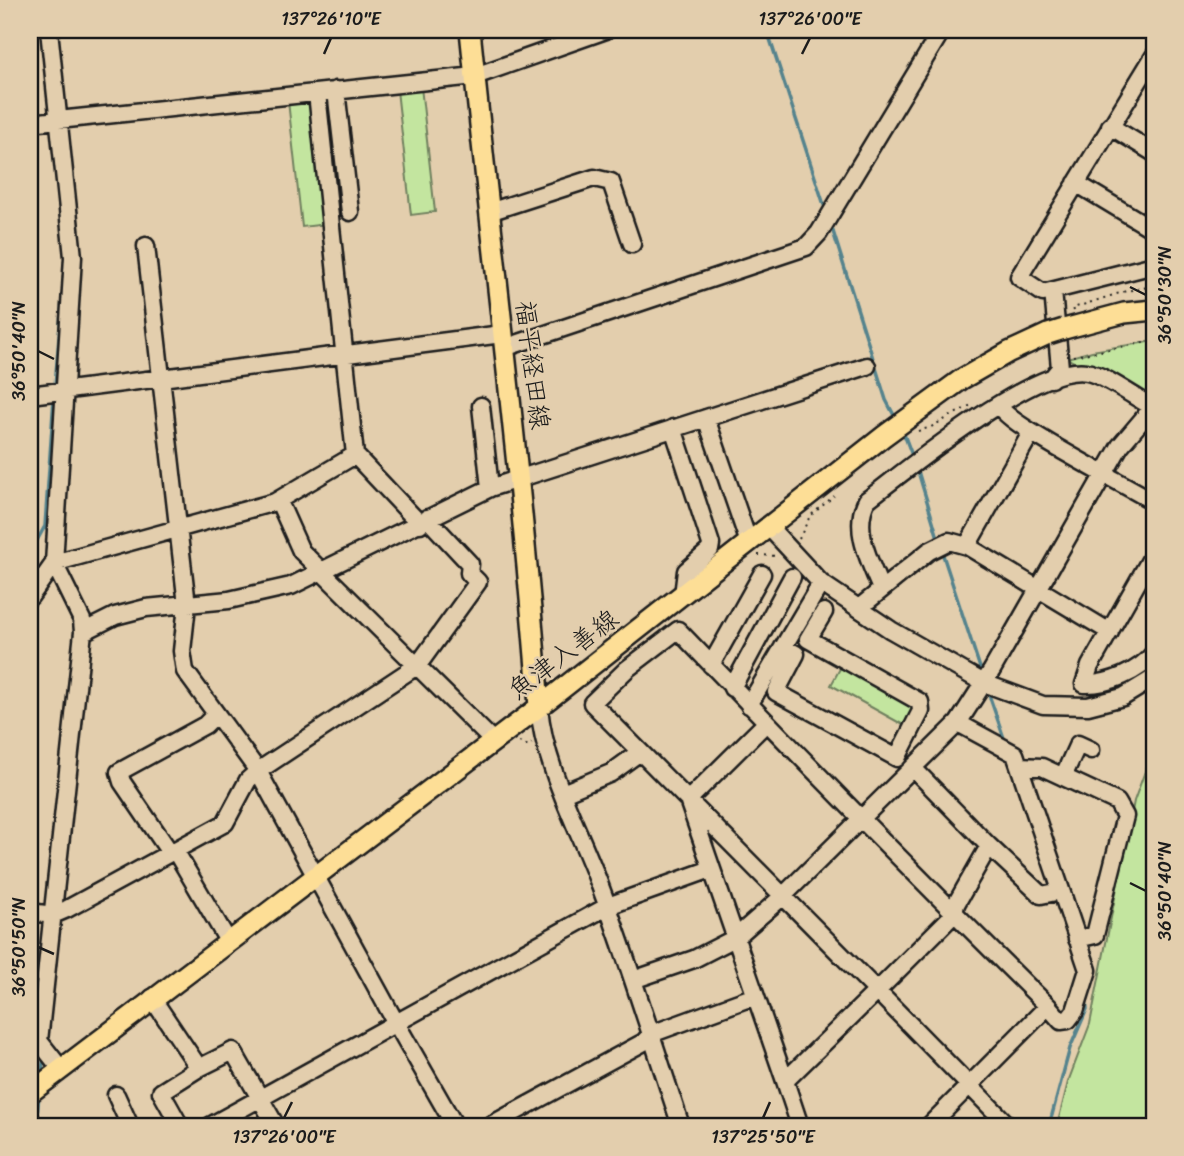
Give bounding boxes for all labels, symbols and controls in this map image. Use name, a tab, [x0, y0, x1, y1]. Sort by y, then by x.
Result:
text: 137°26'10"E	[281, 3, 382, 35]
text: 137°26'00"E	[758, 3, 863, 35]
text: 36°50'30"N	[1149, 245, 1181, 344]
street label: 福平経田線	[502, 298, 564, 432]
text: 36°50'40"N	[3, 301, 35, 401]
street label: 魚津入善線	[497, 597, 629, 711]
text: 36°50'40"N	[1149, 841, 1181, 941]
text: 36°50'50"N	[3, 897, 35, 997]
text: 137°26'00"E	[232, 1121, 337, 1153]
text: 137°25'50"E	[711, 1121, 816, 1153]

